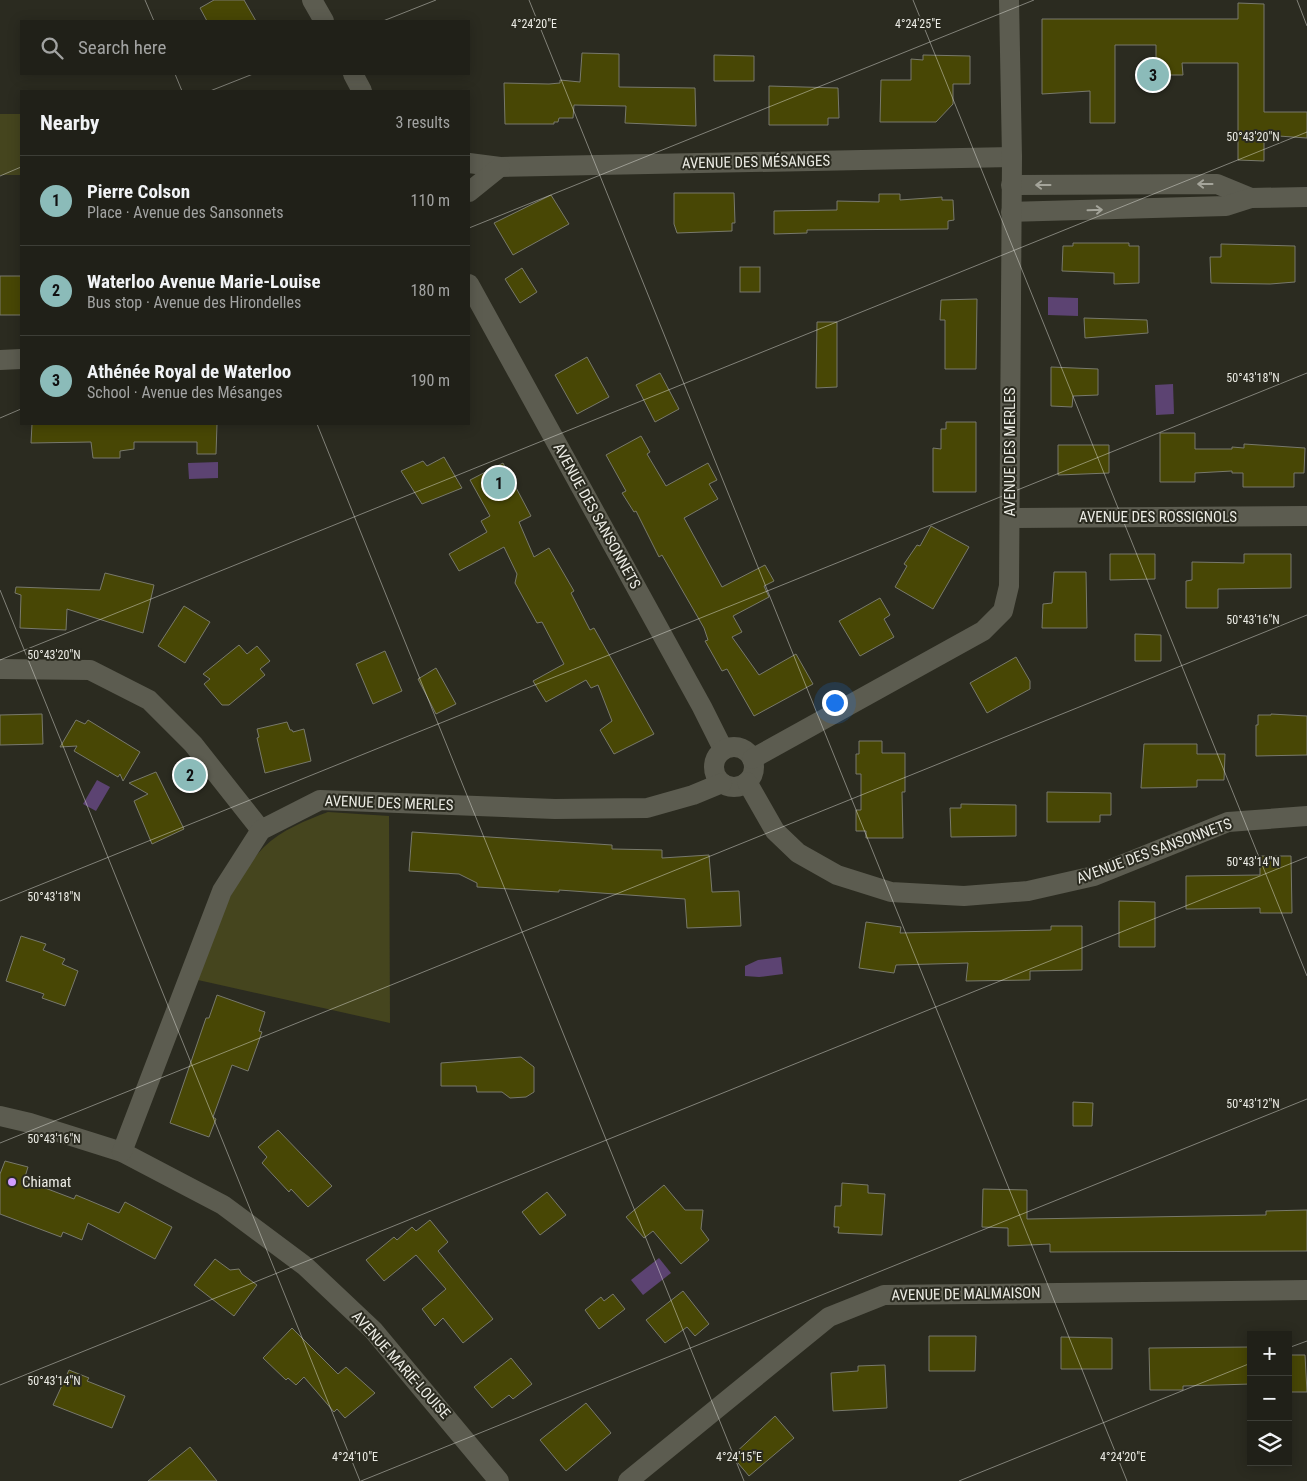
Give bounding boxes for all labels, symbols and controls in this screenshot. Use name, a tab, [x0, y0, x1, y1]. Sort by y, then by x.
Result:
text: 4°24'20"E	[511, 17, 557, 31]
text: 4°24'25"E	[895, 17, 941, 31]
search box	[20, 20, 470, 75]
icon: search	[38, 34, 66, 62]
text: Search here	[78, 36, 166, 59]
pin: 3	[1137, 56, 1169, 94]
text: Nearby	[40, 111, 99, 135]
text: 3 results	[395, 113, 450, 132]
text: 50°43'20"N	[1226, 130, 1280, 144]
street label: AVENUE DES MÉSANGES	[682, 152, 831, 172]
one-way arrow	[1198, 179, 1214, 189]
text: Pierre Colson	[87, 180, 190, 203]
one-way arrow	[1035, 180, 1052, 190]
text: 1	[52, 191, 60, 210]
text: 110 m	[411, 191, 450, 210]
text: Place · Avenue des Sansonnets	[87, 203, 284, 222]
one-way arrow	[1086, 205, 1102, 215]
text: Waterloo Avenue Marie-Louise	[87, 270, 321, 293]
text: 2	[52, 281, 60, 300]
text: 180 m	[411, 281, 450, 300]
text: Bus stop · Avenue des Hirondelles	[87, 293, 301, 312]
text: Athénée Royal de Waterloo	[87, 360, 291, 383]
text: 3	[52, 371, 60, 390]
text: 190 m	[411, 371, 450, 390]
text: 50°43'18"N	[1226, 371, 1280, 385]
text: School · Avenue des Mésanges	[87, 383, 283, 402]
street label: AVENUE DES MERLES	[1001, 387, 1019, 516]
street label: AVENUE DES SANSONNETS	[549, 440, 645, 592]
pin: 1	[483, 464, 515, 502]
street label: AVENUE DES ROSSIGNOLS	[1079, 508, 1237, 526]
text: 50°43'16"N	[1226, 613, 1280, 627]
text: 50°43'20"N	[27, 648, 81, 662]
your location	[822, 690, 848, 716]
pin: 2	[174, 756, 206, 794]
street label: AVENUE DES MERLES	[324, 792, 454, 814]
street label: AVENUE DES SANSONNETS	[1074, 814, 1234, 887]
text: 50°43'14"N	[1226, 855, 1280, 869]
text: 50°43'18"N	[27, 890, 81, 904]
text: 50°43'12"N	[1226, 1097, 1280, 1111]
text: 50°43'16"N	[27, 1132, 81, 1146]
place label: Chiamat	[22, 1173, 71, 1191]
marker: Chiamat	[6, 1176, 18, 1188]
street label: AVENUE DE MALMAISON	[891, 1284, 1041, 1304]
street label: AVENUE MARIE-LOUISE	[348, 1307, 454, 1423]
map controls	[1247, 1331, 1292, 1466]
button: +	[1247, 1331, 1292, 1376]
text: 50°43'14"N	[27, 1374, 81, 1388]
button: −	[1247, 1376, 1292, 1421]
button: layers	[1247, 1421, 1292, 1466]
text: 4°24'10"E	[332, 1450, 378, 1464]
text: 4°24'15"E	[716, 1450, 762, 1464]
text: 4°24'20"E	[1100, 1450, 1146, 1464]

